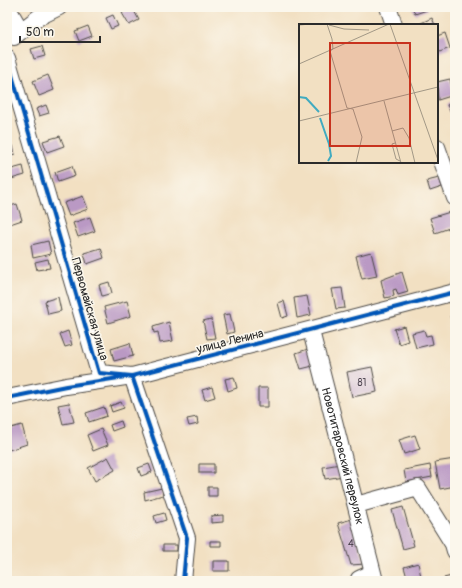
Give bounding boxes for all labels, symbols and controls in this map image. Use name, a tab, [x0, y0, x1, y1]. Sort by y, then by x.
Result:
scale bar	[20, 18, 100, 44]
inset map	[299, 24, 438, 163]
text: 50 m	[26, 25, 54, 40]
street label: Первомайская улица	[68, 256, 112, 363]
street label: улица Ленина	[194, 326, 266, 357]
house number: 81	[358, 377, 367, 389]
street label: Новотитаровский переулок	[318, 386, 367, 526]
house number: 4	[348, 538, 354, 550]

